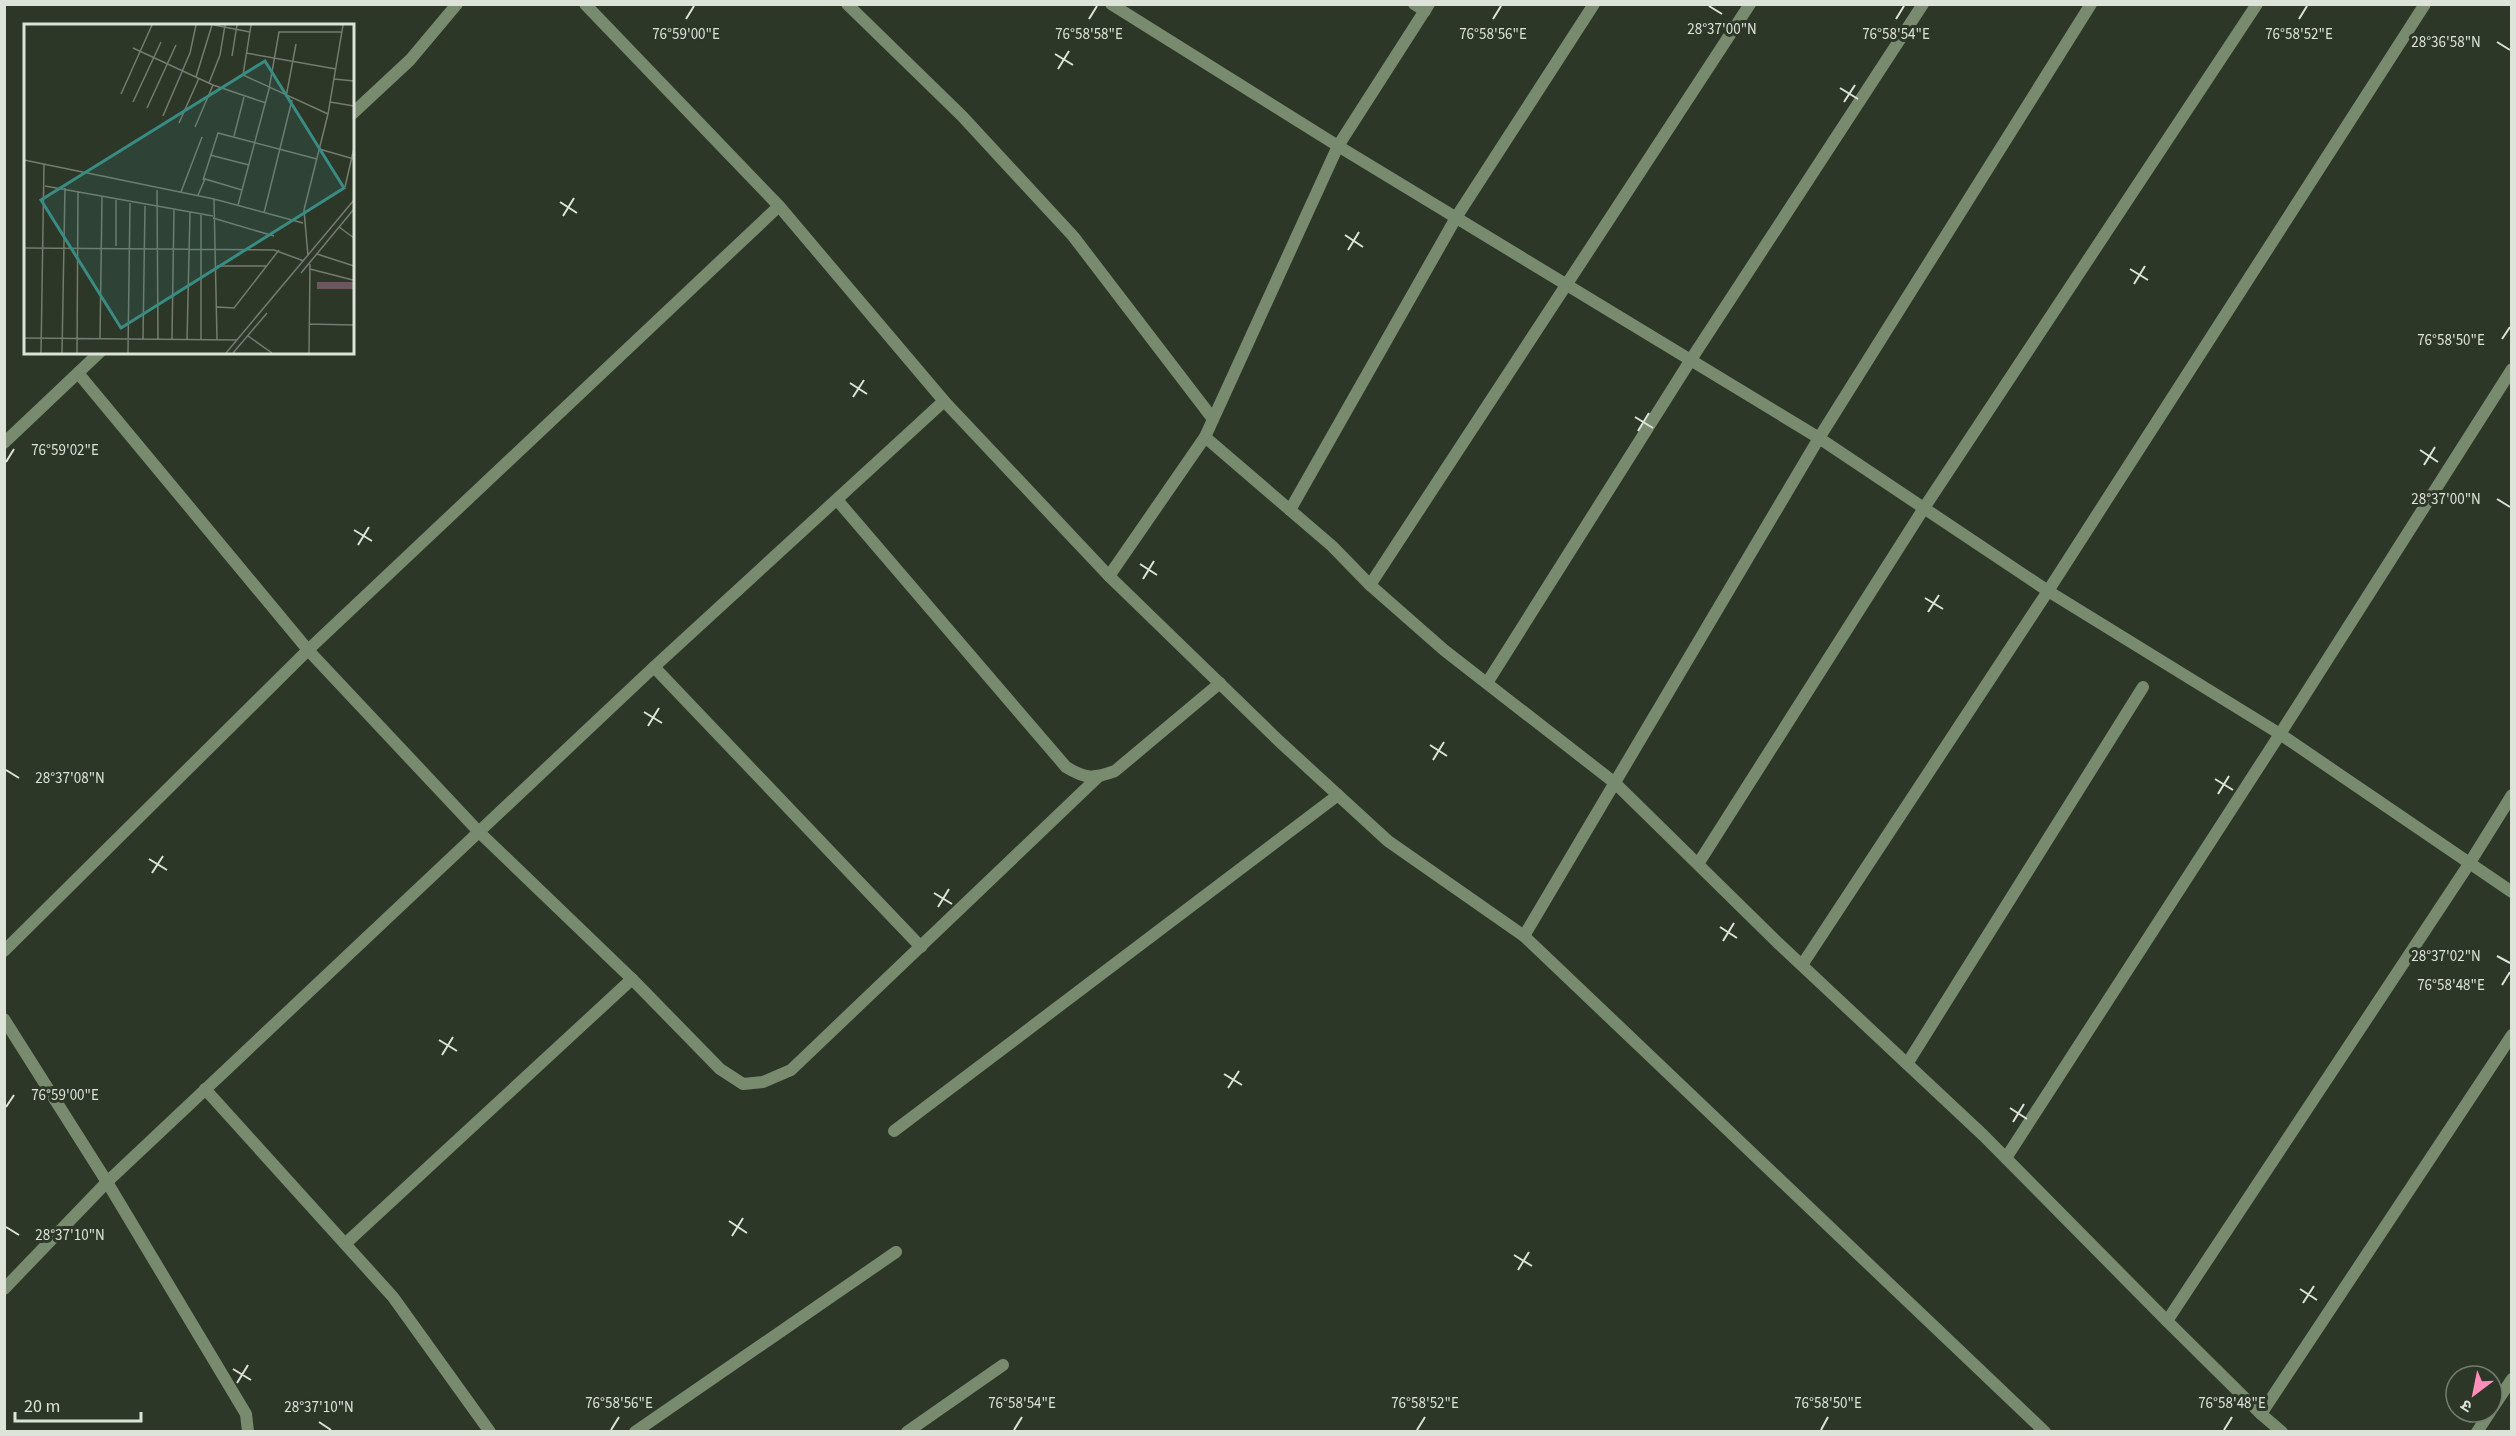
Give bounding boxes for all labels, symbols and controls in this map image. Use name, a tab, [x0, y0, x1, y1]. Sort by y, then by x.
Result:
text: 28°37'00"N	[1687, 19, 1757, 40]
inset map	[24, 24, 354, 354]
text: 76°59'00"E	[652, 24, 720, 45]
text: 76°58'58"E	[1055, 24, 1123, 45]
text: 76°58'56"E	[1459, 24, 1527, 45]
text: 76°58'54"E	[1862, 24, 1930, 45]
text: 76°58'52"E	[2265, 24, 2333, 45]
text: 28°36'58"N	[2411, 32, 2481, 53]
text: 76°58'50"E	[2417, 330, 2485, 351]
text: 76°59'02"E	[31, 440, 99, 461]
text: 28°37'00"N	[2411, 489, 2481, 510]
text: 28°37'08"N	[35, 768, 105, 789]
text: 28°37'02"N	[2411, 946, 2481, 967]
text: 76°58'48"E	[2417, 975, 2485, 996]
text: 76°59'00"E	[31, 1085, 99, 1106]
text: 28°37'10"N	[35, 1225, 105, 1246]
north arrow	[2444, 1364, 2504, 1424]
scale bar	[15, 1385, 141, 1423]
text: 76°58'56"E	[585, 1393, 653, 1414]
text: 76°58'54"E	[988, 1393, 1056, 1414]
text: 76°58'52"E	[1391, 1393, 1459, 1414]
text: 76°58'50"E	[1794, 1393, 1862, 1414]
text: 76°58'48"E	[2198, 1393, 2266, 1414]
text: 20 m	[24, 1394, 60, 1419]
text: उ	[2456, 1394, 2476, 1418]
text: 28°37'10"N	[284, 1397, 354, 1418]

